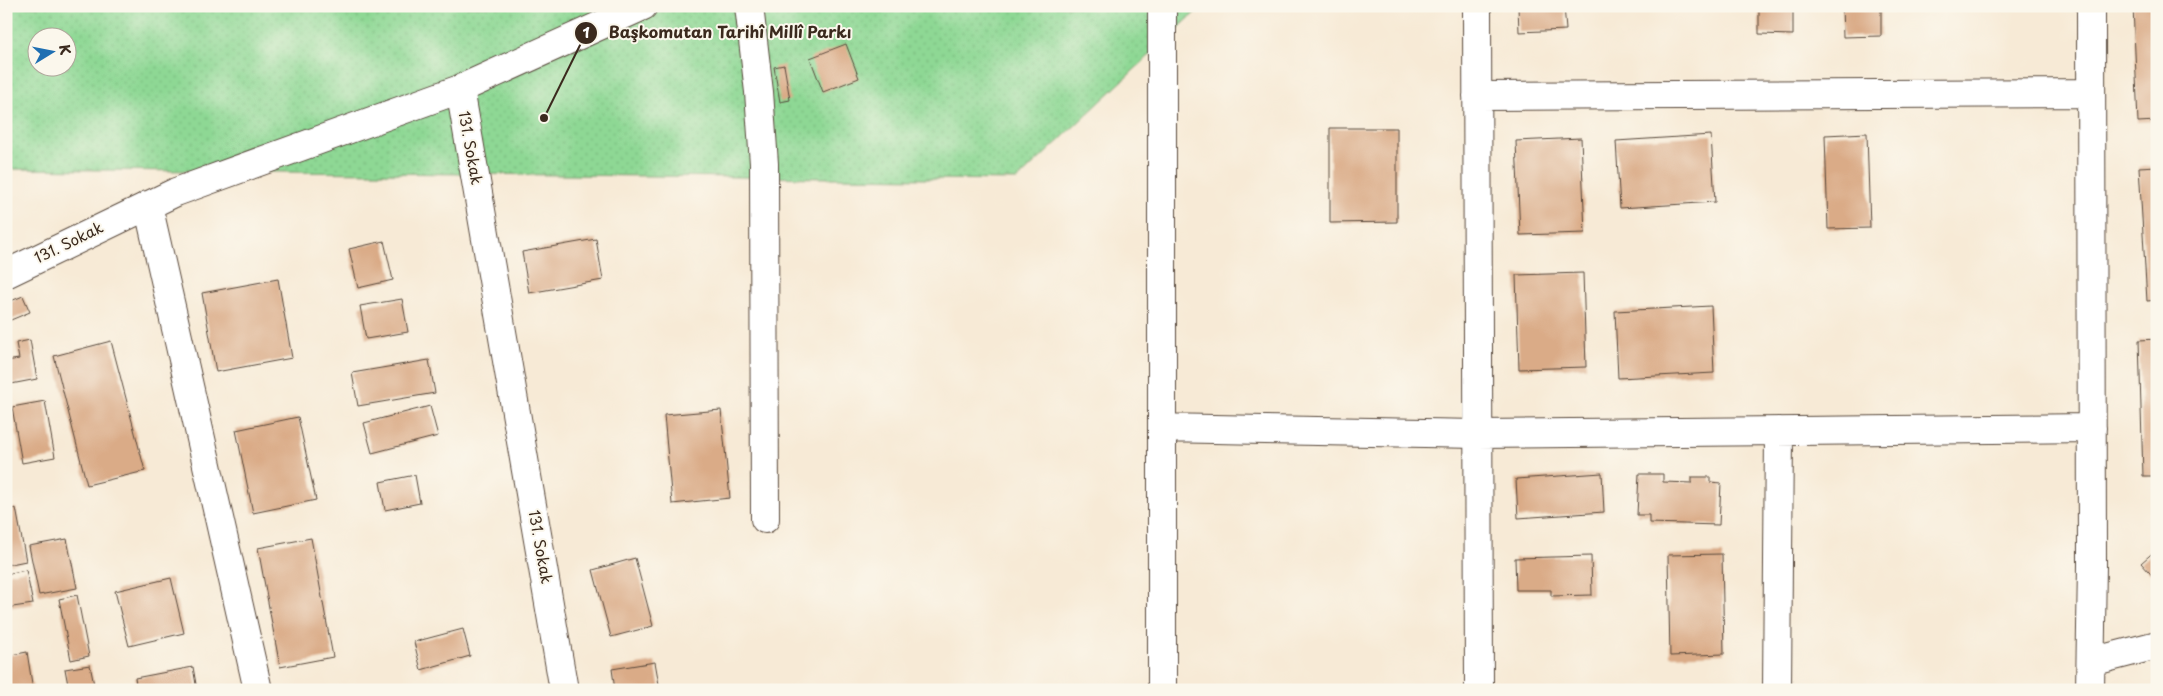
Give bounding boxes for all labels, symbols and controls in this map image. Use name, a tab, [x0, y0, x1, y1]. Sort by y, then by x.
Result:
callout: Başkomutan Tarihî Millî Parkı	[573, 17, 861, 48]
text: Başkomutan Tarihî Millî Parkı	[609, 19, 851, 43]
text: 1	[582, 20, 590, 43]
north arrow	[28, 28, 78, 78]
text: K	[54, 43, 77, 57]
street label: 131. Sokak	[454, 109, 489, 187]
street label: 131. Sokak	[30, 215, 107, 268]
street label: 131. Sokak	[524, 508, 559, 586]

